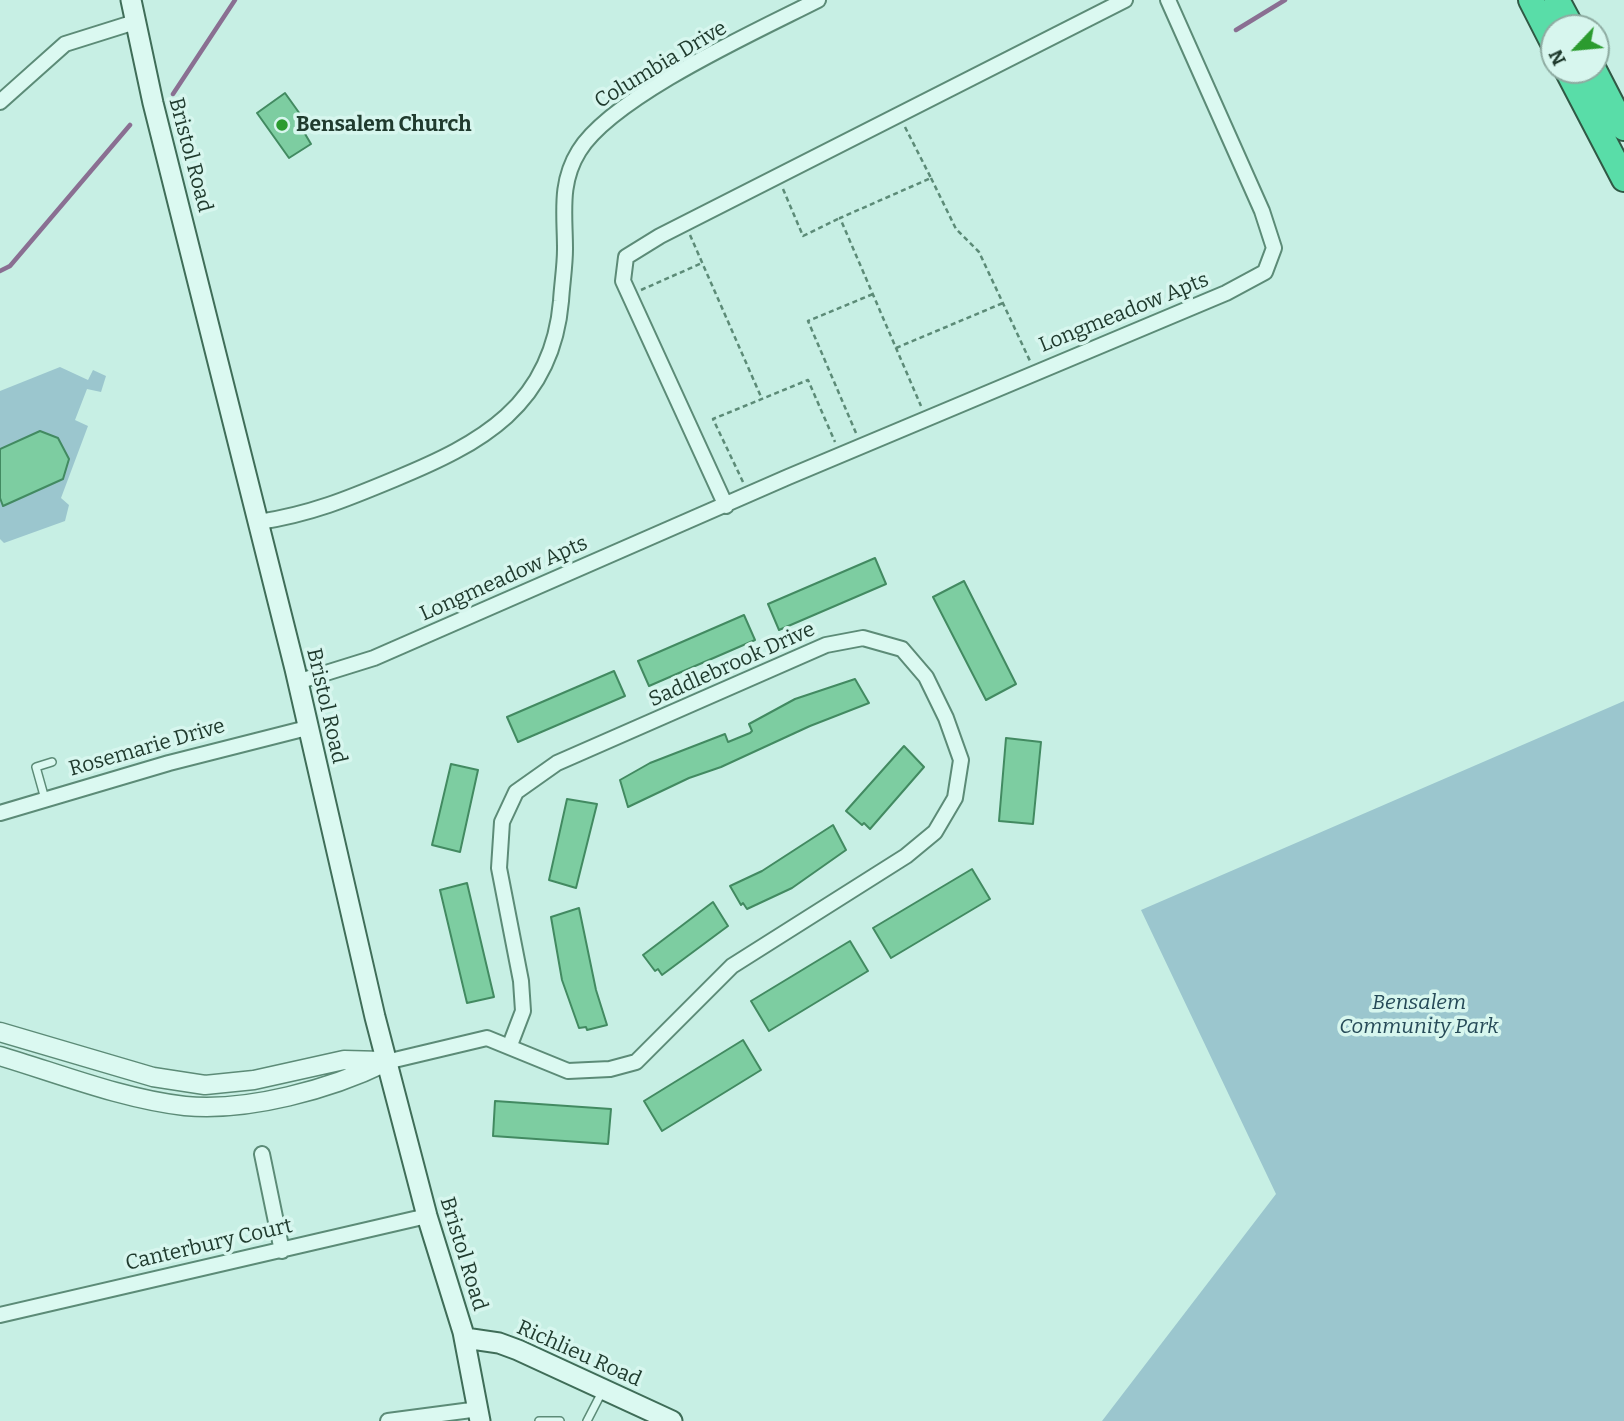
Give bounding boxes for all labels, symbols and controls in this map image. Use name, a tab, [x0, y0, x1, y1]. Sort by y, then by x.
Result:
north arrow	[1540, 14, 1610, 84]
street label: Columbia Drive	[590, 16, 732, 114]
text: N	[1544, 46, 1571, 69]
street label: Bristol Road	[163, 95, 217, 215]
place label: Bensalem Church	[296, 112, 471, 138]
marker: Bensalem Church	[274, 117, 290, 133]
street label: Longmeadow Apts	[1036, 267, 1212, 359]
street label: Longmeadow Apts	[416, 531, 592, 627]
street label: Saddlebrook Drive	[645, 617, 819, 713]
street label: Bristol Road	[301, 646, 351, 766]
street label: Rosemarie Drive	[66, 714, 228, 782]
park label: Bensalem Community Park	[1339, 990, 1499, 1040]
street label: Bristol Road	[434, 1194, 492, 1314]
street label: Canterbury Court	[123, 1214, 295, 1276]
street label: Richlieu Road	[513, 1315, 645, 1393]

